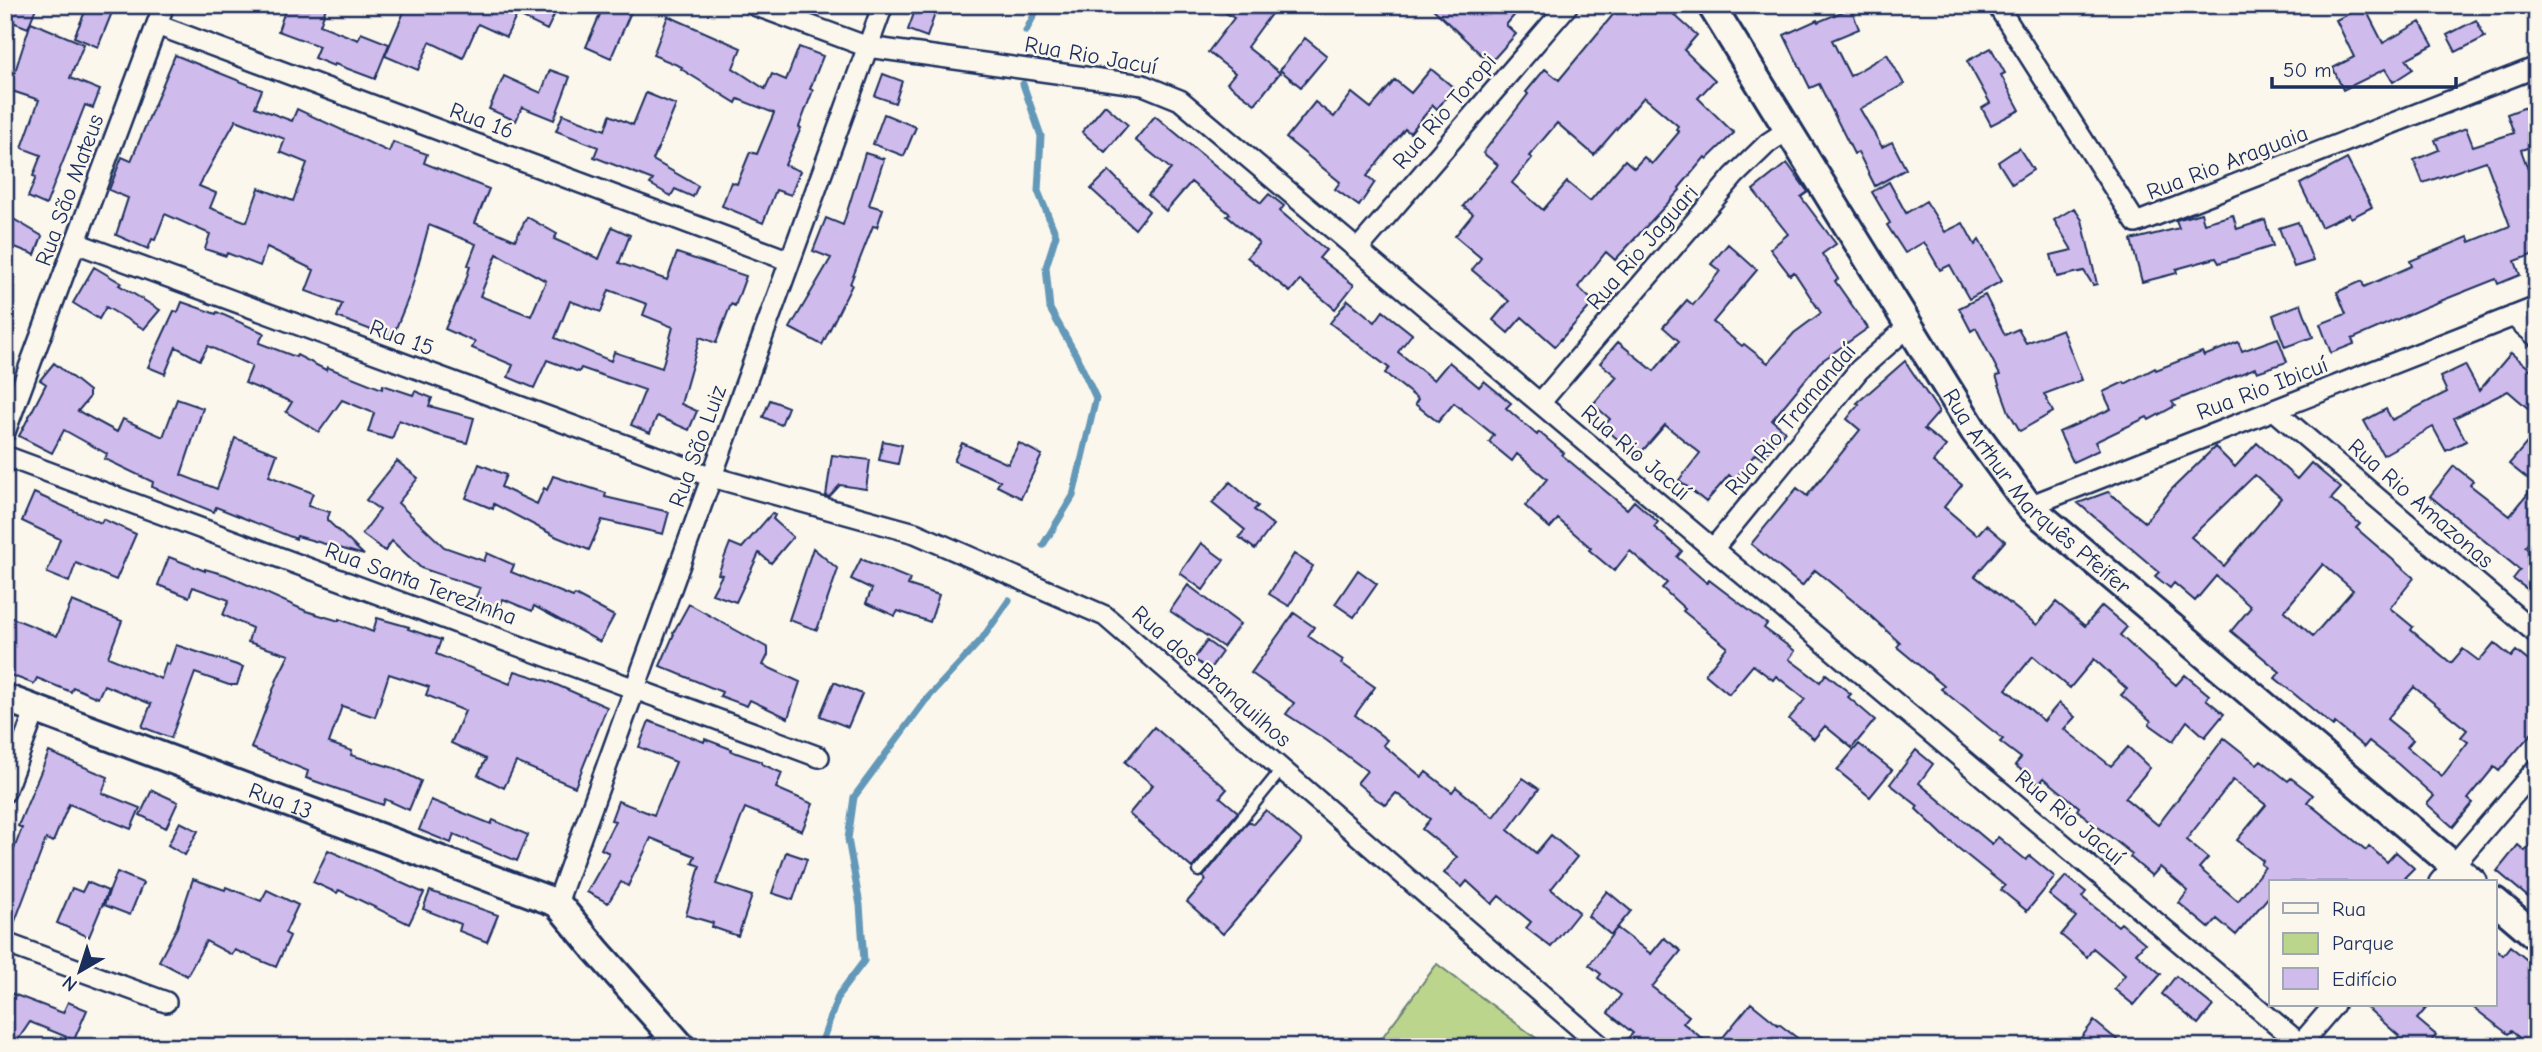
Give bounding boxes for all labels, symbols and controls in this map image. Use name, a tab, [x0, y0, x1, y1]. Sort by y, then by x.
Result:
street label: Rua Rio Jacuí	[1022, 31, 1160, 81]
scale bar	[2272, 46, 2456, 90]
street label: Rua Rio Toropi	[1387, 48, 1502, 175]
text: 50 m	[2283, 58, 2332, 82]
street label: Rua 16	[446, 96, 518, 145]
street label: Rua São Mateus	[30, 111, 109, 270]
street label: Rua Rio Araguaia	[2143, 119, 2312, 206]
street label: Rua Rio Jaguari	[1581, 179, 1704, 315]
street label: Rua 15	[366, 313, 438, 362]
street label: Rua Rio Tramandaí	[1719, 338, 1862, 500]
street label: Rua Rio Ibicuí	[2193, 351, 2332, 426]
street label: Rua São Luiz	[663, 382, 732, 511]
street label: Rua Arthur Marquês Pfeifer	[1937, 384, 2137, 601]
street label: Rua Rio Jacuí	[1576, 399, 1696, 506]
street label: Rua Rio Amazonas	[2342, 433, 2499, 574]
street label: Rua Santa Terezinha	[321, 536, 520, 631]
street label: Rua dos Branquilhos	[1127, 600, 1297, 753]
street label: Rua Rio Jacuí	[2010, 764, 2130, 871]
street label: Rua 13	[245, 777, 316, 825]
legend	[2269, 880, 2496, 1006]
text: Rua	[2332, 897, 2366, 921]
text: Parque	[2332, 931, 2394, 955]
north arrow	[46, 936, 116, 1006]
text: Edifício	[2332, 967, 2397, 991]
text: N	[58, 971, 82, 996]

